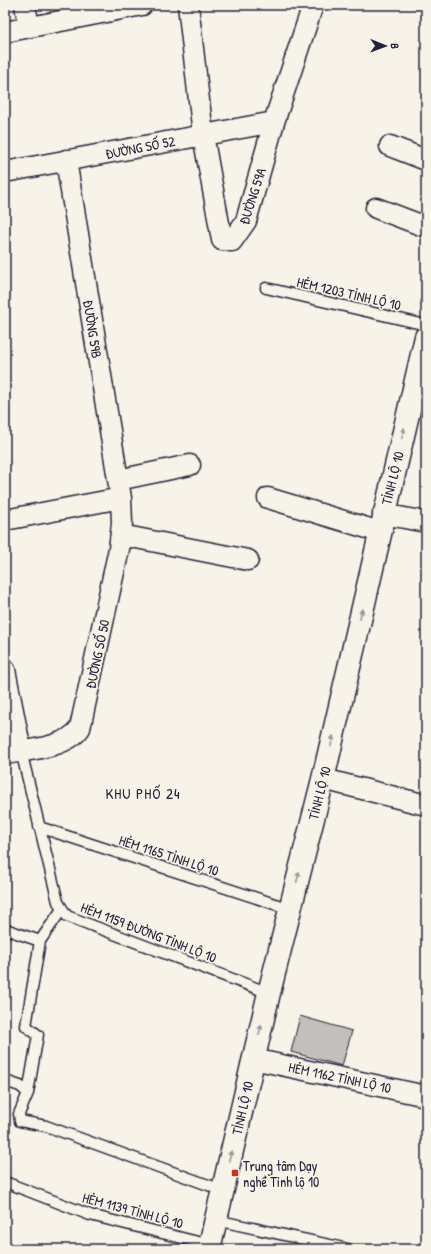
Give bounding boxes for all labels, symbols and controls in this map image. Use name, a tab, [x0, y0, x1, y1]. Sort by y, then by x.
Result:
north arrow	[365, 26, 405, 66]
text: B	[388, 43, 402, 50]
street label: ĐƯỜNG SỐ 52	[104, 131, 177, 163]
street label: ĐƯỜNG 59A	[234, 165, 270, 227]
street label: HẺM 1203 TỈNH LỘ 10	[295, 272, 403, 314]
street label: ĐƯỜNG 59B	[79, 299, 107, 359]
one-way arrow	[400, 427, 406, 439]
street label: TỈNH LỘ 10	[376, 449, 408, 507]
one-way arrow	[358, 608, 364, 620]
street label: ĐƯỜNG SỐ 50	[80, 618, 114, 690]
one-way arrow	[329, 735, 335, 747]
street label: TỈNH LỘ 10	[303, 764, 335, 822]
district label: KHU PHỐ 24	[105, 783, 181, 804]
street label: HẺM 1165 TỈNH LỘ 10	[117, 830, 221, 880]
one-way arrow	[296, 870, 302, 883]
street label: HẺM 1159 ĐƯỜNG TỈNH LỘ 10	[78, 897, 220, 967]
one-way arrow	[258, 1024, 264, 1036]
street label: HẺM 1162 TỈNH LỘ 10	[287, 1057, 393, 1097]
street label: TỈNH LỘ 10	[227, 1079, 257, 1137]
one-way arrow	[228, 1150, 234, 1163]
place label: Trung tâm Dạy nghề Tỉnh lộ 10	[243, 1156, 319, 1192]
marker: Trung tâm Dạy nghề Tỉnh lộ 10	[230, 1168, 240, 1178]
street label: HẺM 1139 TỈNH LỘ 10	[80, 1187, 186, 1233]

